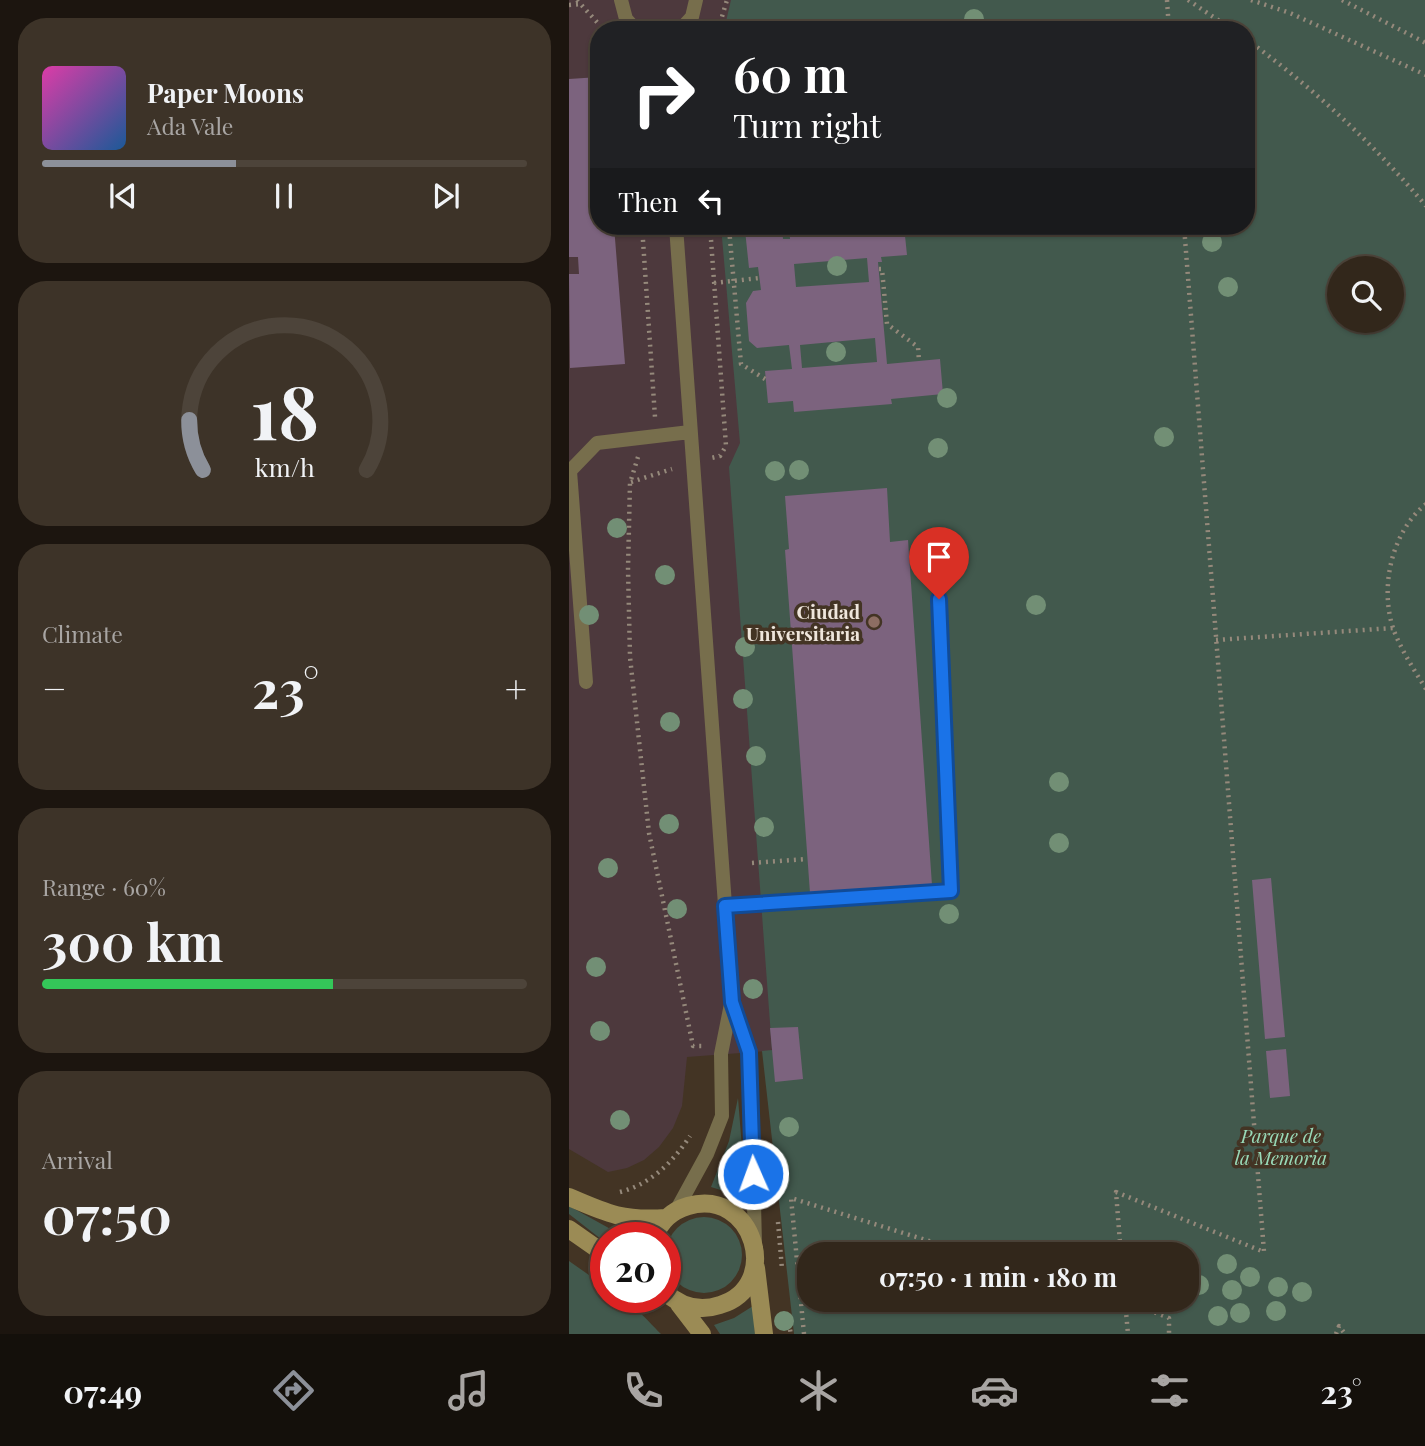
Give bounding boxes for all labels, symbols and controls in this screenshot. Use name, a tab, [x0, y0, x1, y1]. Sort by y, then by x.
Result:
text: 60 m	[733, 40, 848, 105]
icon: right	[618, 49, 709, 140]
text: Paper Moons	[147, 75, 304, 110]
text: Turn right	[733, 103, 881, 146]
text: Ada Vale	[147, 110, 234, 141]
icon: previous	[104, 177, 142, 215]
icon: pause	[265, 177, 303, 215]
icon: next	[427, 177, 465, 215]
icon: left	[692, 182, 730, 220]
text: Then	[618, 184, 678, 219]
map controls	[1327, 256, 1404, 333]
button: search	[1327, 256, 1404, 333]
text: 18	[250, 361, 319, 458]
text: km/h	[255, 450, 315, 483]
pin	[909, 527, 969, 599]
icon: arrive	[920, 538, 958, 576]
place label: Ciudad Universitaria	[746, 598, 861, 646]
marker: Ciudad Universitaria	[866, 614, 882, 630]
text: Climate	[42, 618, 123, 649]
text: 23°	[252, 653, 319, 722]
text: −	[42, 662, 67, 713]
text: +	[505, 662, 527, 713]
text: Range · 60%	[42, 871, 166, 902]
text: 300 km	[42, 906, 223, 975]
park label: Parque de la Memoria	[1235, 1122, 1327, 1170]
position arrow	[716, 1137, 790, 1211]
text: Arrival	[42, 1144, 113, 1175]
text: 07:50	[42, 1179, 172, 1248]
speed limit sign: 20	[590, 1222, 681, 1313]
text: 07:50 · 1 min · 180 m	[879, 1259, 1117, 1294]
icon: directions	[269, 1366, 318, 1415]
icon: music	[444, 1366, 493, 1415]
icon: phone	[619, 1366, 668, 1415]
icon: climate	[794, 1366, 843, 1415]
icon: car	[970, 1366, 1019, 1415]
icon: filters	[1145, 1366, 1194, 1415]
text: 07:49	[63, 1369, 142, 1412]
text: 23°	[1320, 1369, 1362, 1412]

